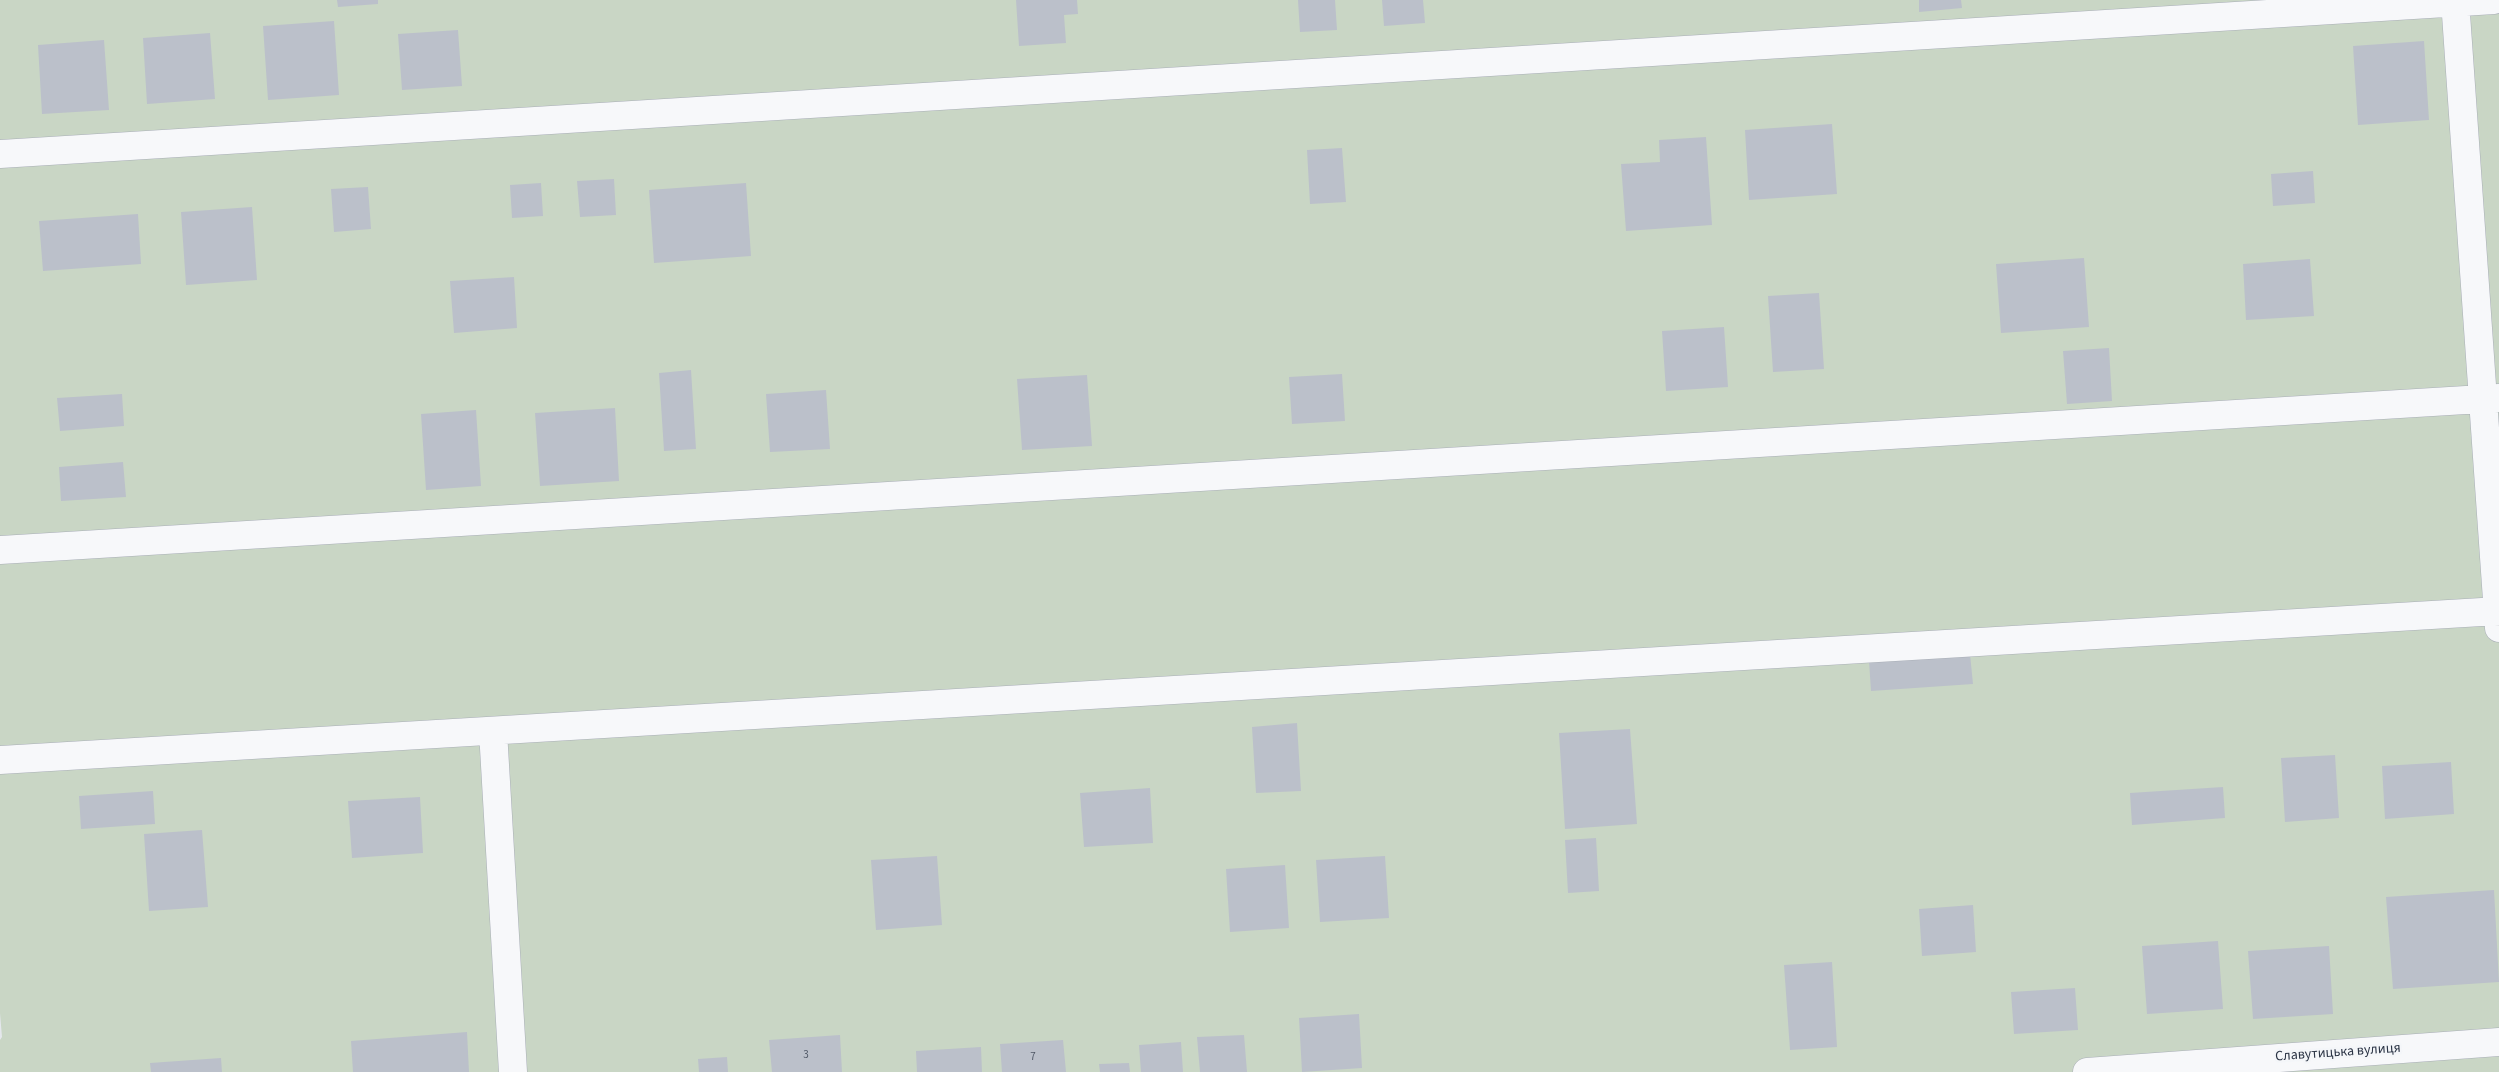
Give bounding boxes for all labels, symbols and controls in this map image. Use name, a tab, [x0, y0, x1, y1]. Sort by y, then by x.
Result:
street label: Славутицька вулиця	[2275, 1040, 2401, 1066]
house number: 3	[803, 1049, 809, 1063]
house number: 7	[1030, 1051, 1036, 1065]

